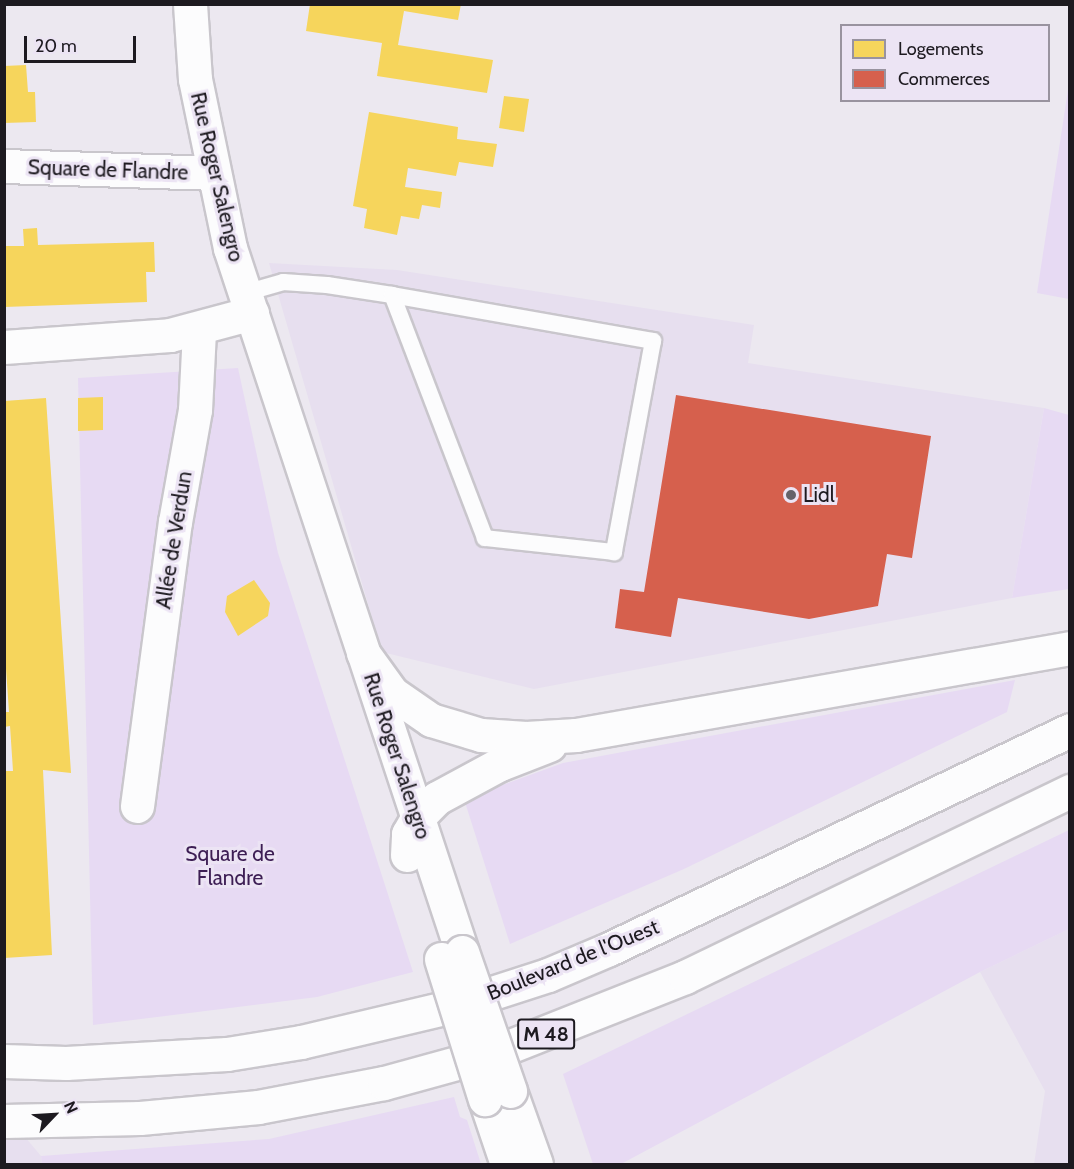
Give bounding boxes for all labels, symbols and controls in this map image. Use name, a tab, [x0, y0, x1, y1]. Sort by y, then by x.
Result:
scale bar	[27, 24, 140, 62]
legend	[840, 24, 1050, 102]
text: 20 m	[35, 35, 77, 57]
text: Logements	[898, 38, 983, 60]
text: Commerces	[898, 68, 990, 90]
street label: Rue Roger Salengro	[185, 90, 249, 264]
street label: Square de Flandre	[27, 155, 189, 185]
street label: Allée de Verdun	[151, 469, 197, 611]
place label: Lidl	[803, 482, 835, 508]
marker: Lidl	[784, 488, 798, 502]
street label: Rue Roger Salengro	[358, 670, 436, 842]
park label: Square de Flandre	[185, 841, 275, 891]
street label: Boulevard de l'Ouest	[484, 914, 662, 1006]
road number: M 48	[516, 1017, 576, 1051]
north arrow	[24, 1085, 84, 1145]
text: N	[60, 1098, 82, 1116]

